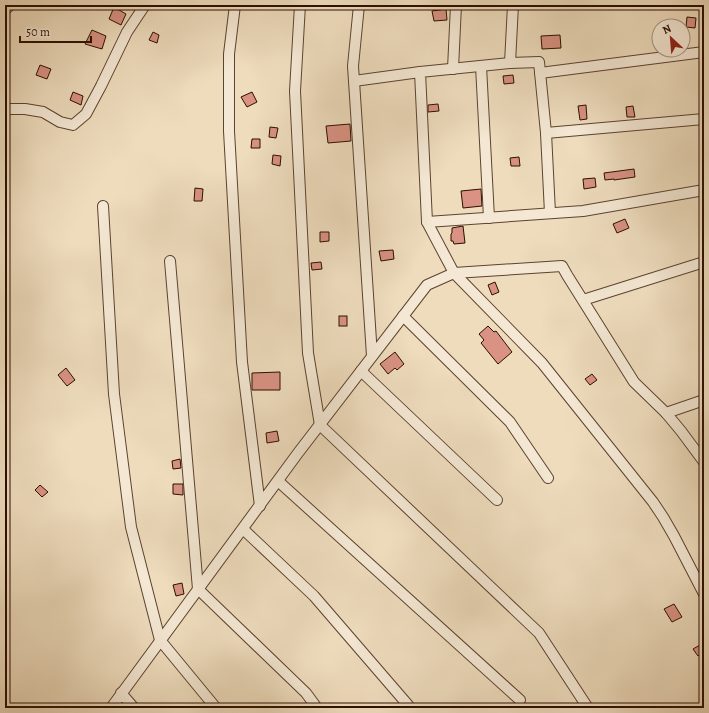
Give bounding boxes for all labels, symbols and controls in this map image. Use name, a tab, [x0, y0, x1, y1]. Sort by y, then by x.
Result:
scale bar	[20, 18, 91, 44]
north arrow	[651, 18, 691, 58]
text: N	[660, 21, 674, 38]
text: 50 m	[26, 24, 50, 40]

